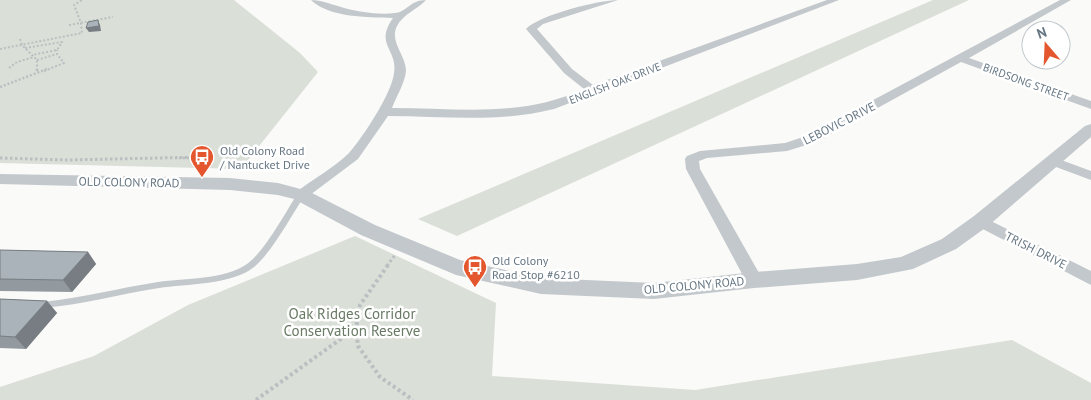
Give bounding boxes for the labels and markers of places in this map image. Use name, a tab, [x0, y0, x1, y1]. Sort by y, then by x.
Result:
place label: Old Colony Road / Nantucket Drive	[219, 143, 310, 172]
bus stop icon: Old Colony Road / Nantucket Drive	[189, 144, 215, 178]
place label: Old Colony Road Stop #6210	[492, 253, 580, 282]
bus stop icon: Old Colony Road Stop #6210	[462, 254, 488, 288]

